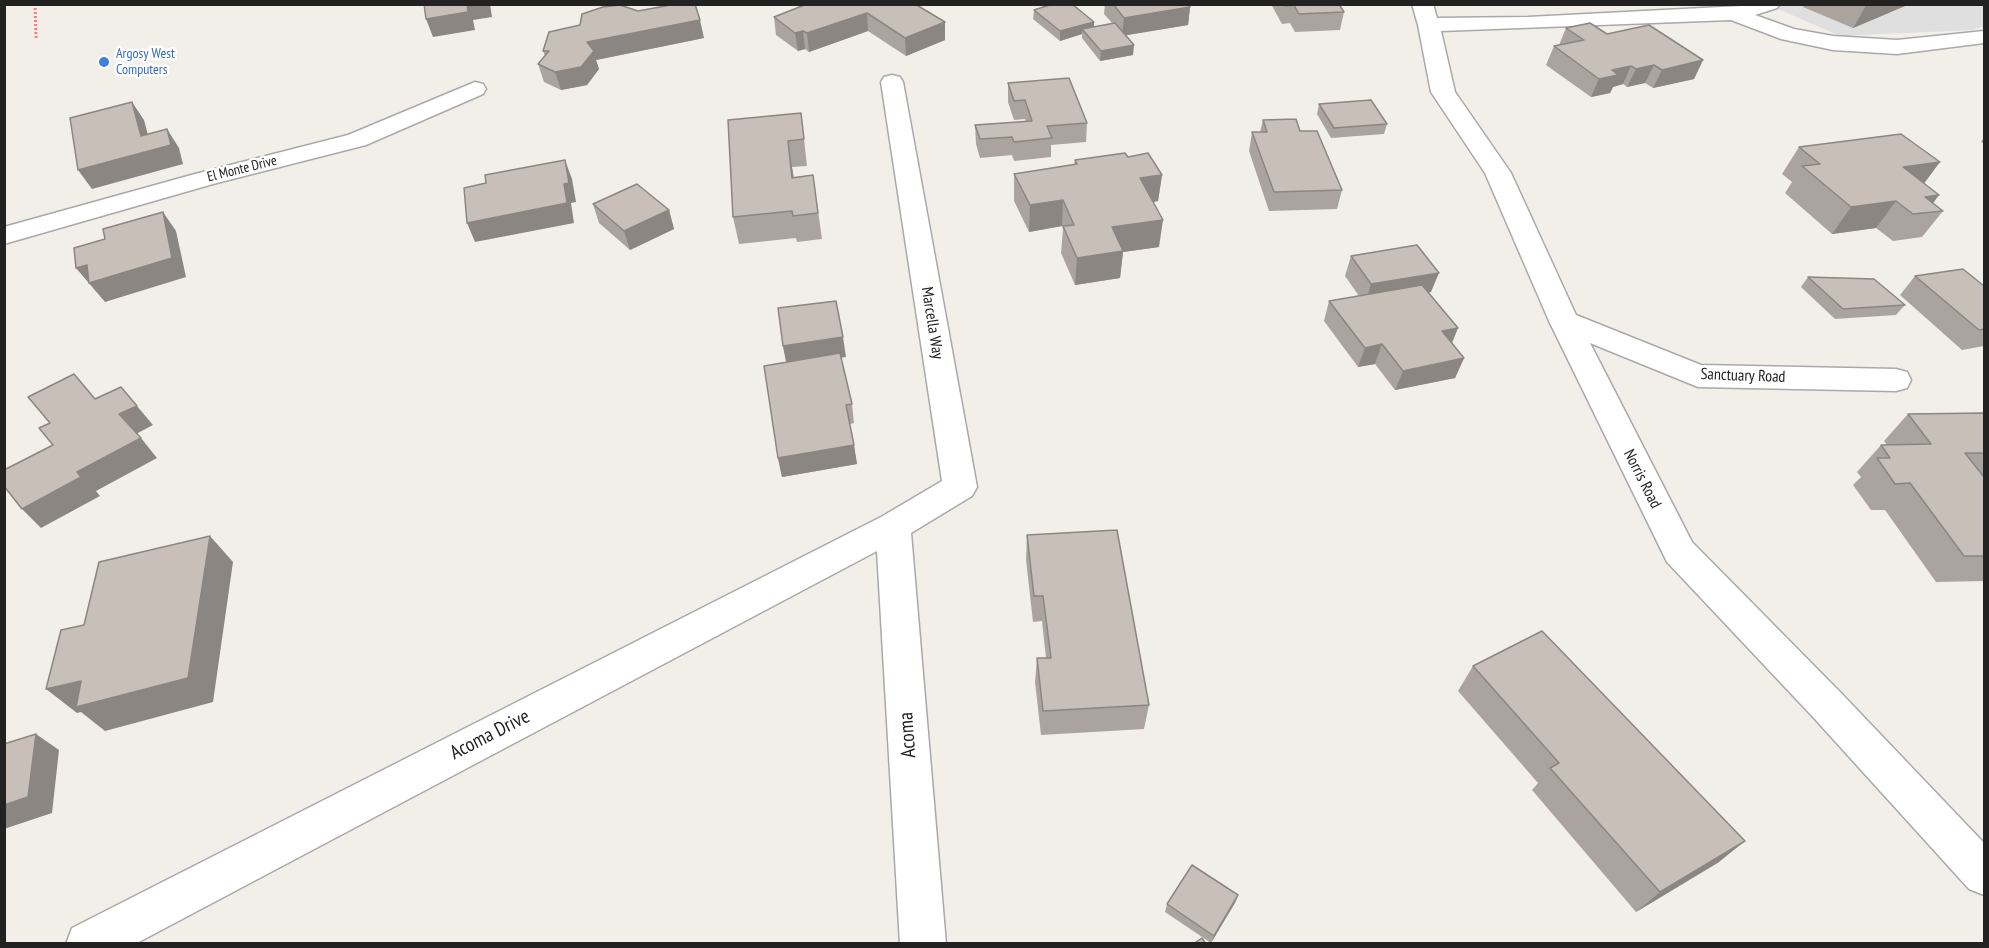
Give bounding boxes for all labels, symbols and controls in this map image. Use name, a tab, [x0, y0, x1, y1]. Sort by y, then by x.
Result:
place label: Argosy West Computers	[116, 46, 175, 78]
marker: Argosy West Computers	[97, 55, 111, 69]
street label: El Monte Drive	[205, 152, 279, 186]
street label: Marcella Way	[917, 286, 947, 360]
street label: Sanctuary Road	[1700, 365, 1786, 387]
street label: Norris Road	[1619, 446, 1665, 512]
street label: Acoma Drive	[446, 705, 534, 765]
street label: Acoma	[894, 711, 922, 759]

